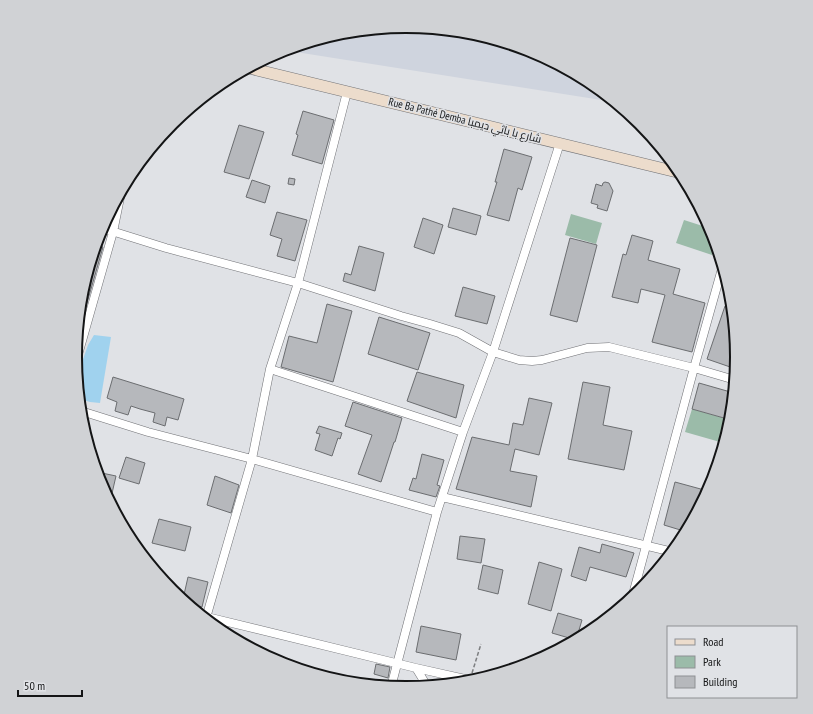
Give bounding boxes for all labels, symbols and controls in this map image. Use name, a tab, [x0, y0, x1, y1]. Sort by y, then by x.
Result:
street label: Rue Ba Pathé Demba شارع با باثي ديمبا	[387, 94, 543, 148]
legend	[667, 626, 797, 698]
text: Road	[703, 634, 723, 649]
text: Park	[703, 654, 721, 669]
scale bar	[18, 672, 82, 698]
text: Building	[703, 674, 738, 689]
text: 50 m	[24, 678, 45, 693]

